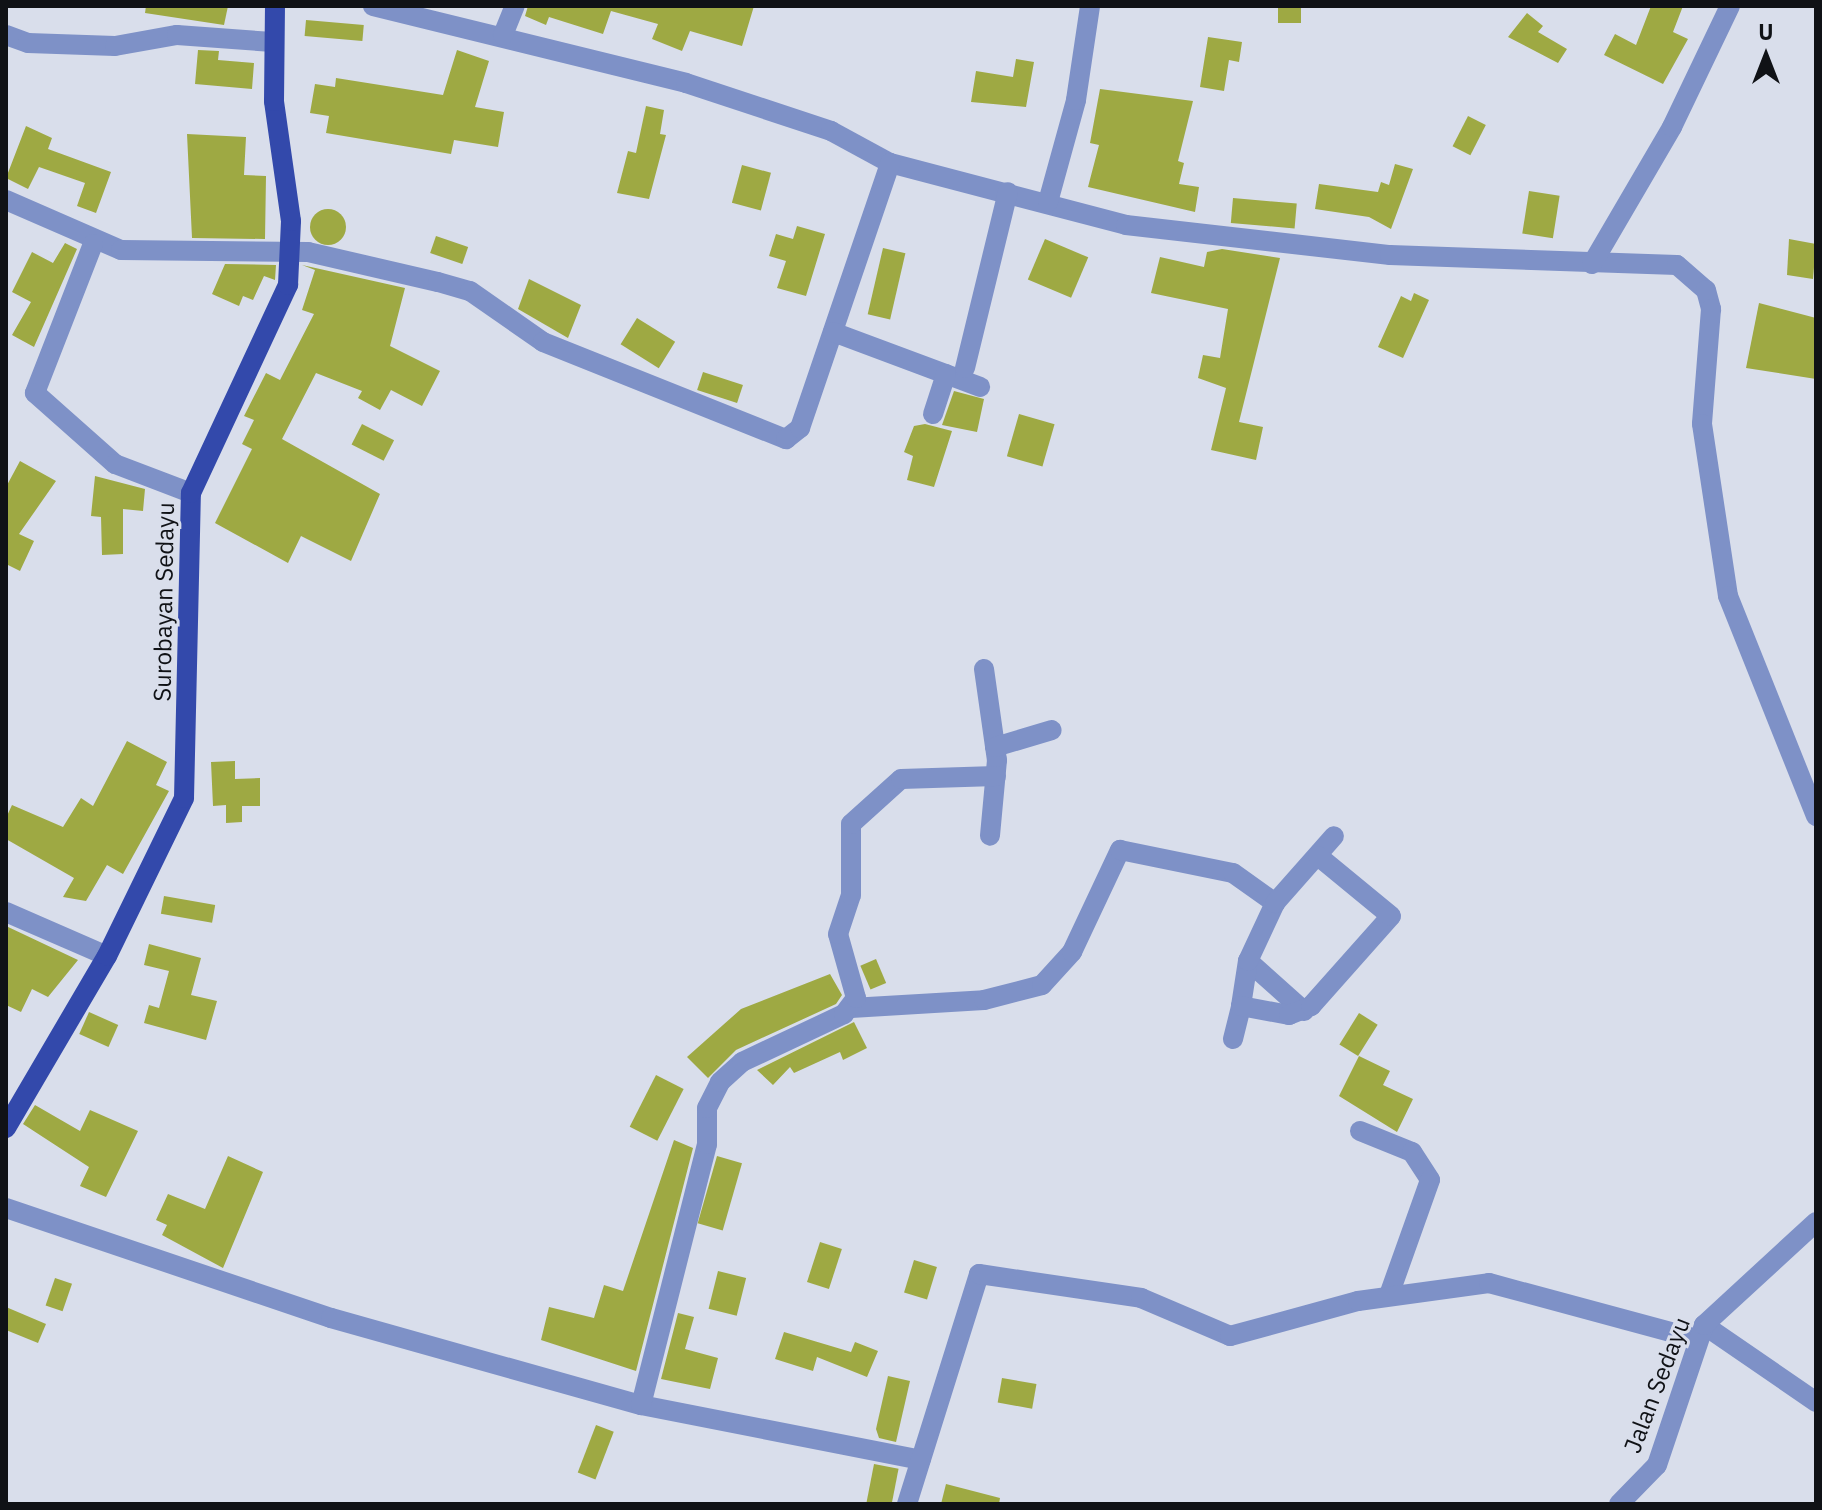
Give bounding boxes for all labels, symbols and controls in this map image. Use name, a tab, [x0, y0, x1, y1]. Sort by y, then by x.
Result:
north arrow	[1726, 16, 1806, 96]
text: U	[1758, 17, 1774, 46]
street label: Surobayan Sedayu	[148, 502, 180, 702]
street label: Jalan Sedayu	[1618, 1313, 1696, 1457]

